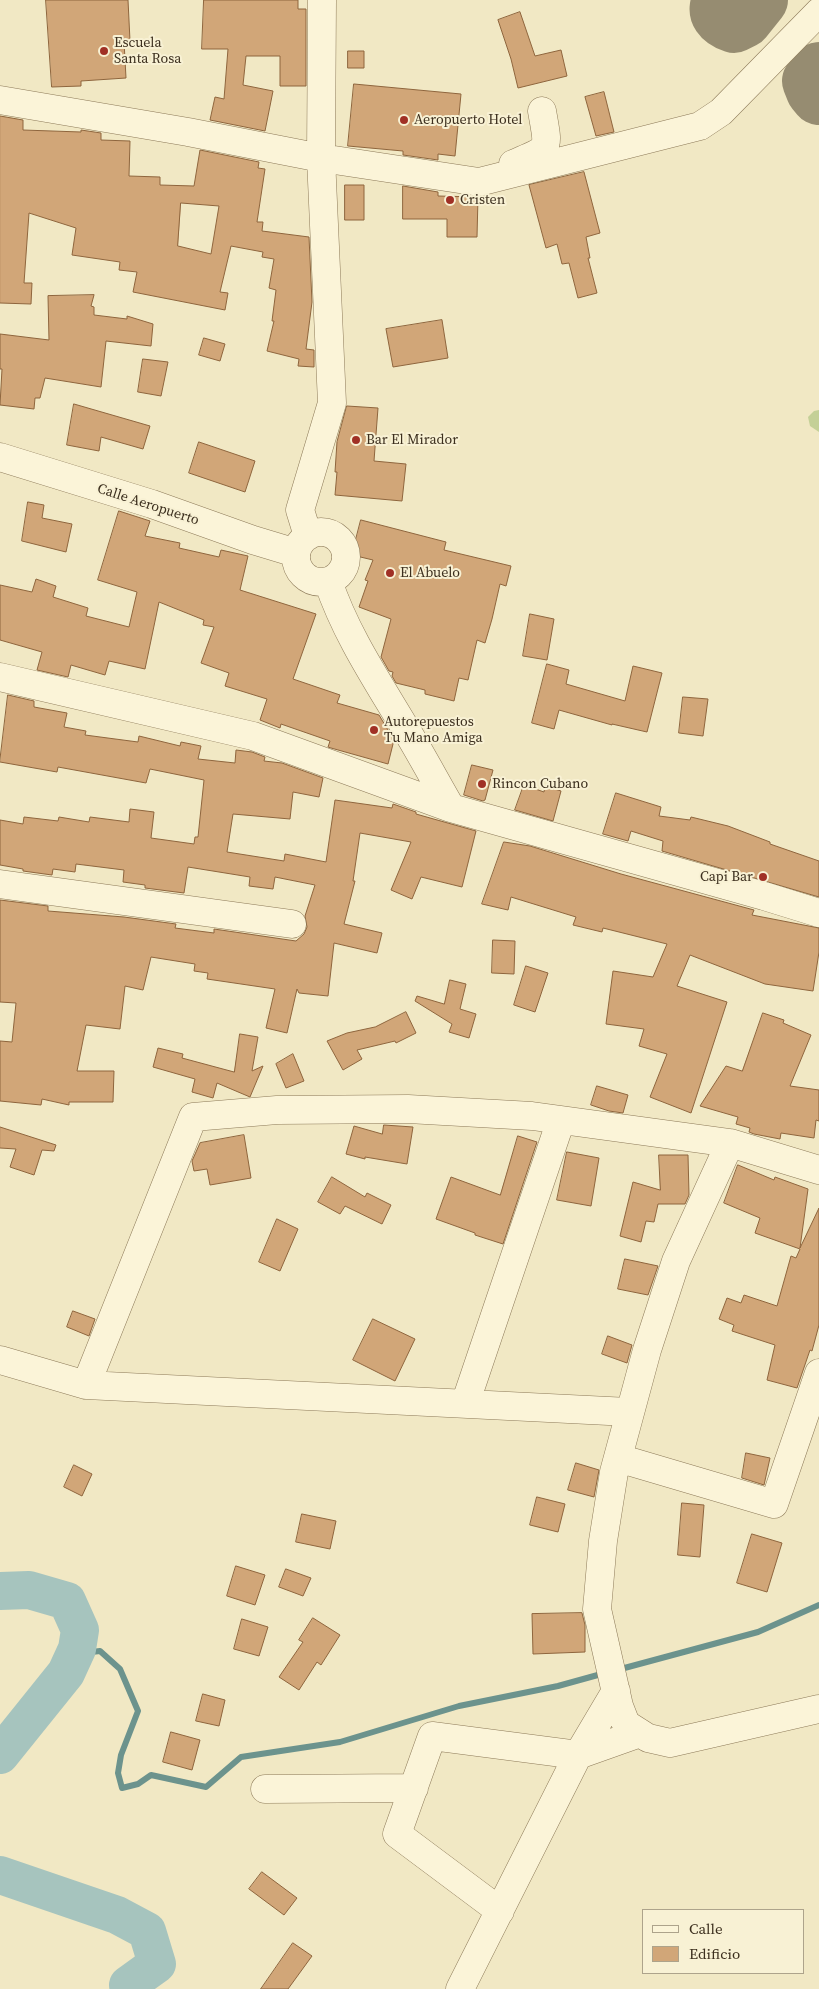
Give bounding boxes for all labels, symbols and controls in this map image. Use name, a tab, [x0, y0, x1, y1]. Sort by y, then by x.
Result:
place label: Escuela Santa Rosa	[114, 35, 181, 68]
marker: Escuela Santa Rosa	[98, 45, 110, 57]
place label: Aeropuerto Hotel	[414, 112, 522, 128]
marker: Aeropuerto Hotel	[398, 114, 410, 126]
place label: Cristen	[460, 192, 505, 208]
marker: Cristen	[444, 194, 456, 206]
place label: Bar El Mirador	[366, 432, 458, 448]
marker: Bar El Mirador	[350, 434, 362, 446]
street label: Calle Aeropuerto	[95, 481, 201, 529]
place label: El Abuelo	[400, 565, 460, 581]
marker: El Abuelo	[384, 567, 396, 579]
place label: Autorepuestos Tu Mano Amiga	[384, 714, 483, 746]
marker: Autorepuestos Tu Mano Amiga	[368, 724, 380, 736]
place label: Rincon Cubano	[492, 776, 588, 792]
marker: Rincon Cubano	[476, 778, 488, 790]
place label: Capi Bar	[700, 869, 753, 885]
marker: Capi Bar	[757, 871, 769, 883]
legend	[642, 1909, 804, 1974]
text: Calle	[689, 1918, 723, 1939]
text: Edificio	[689, 1943, 740, 1964]

